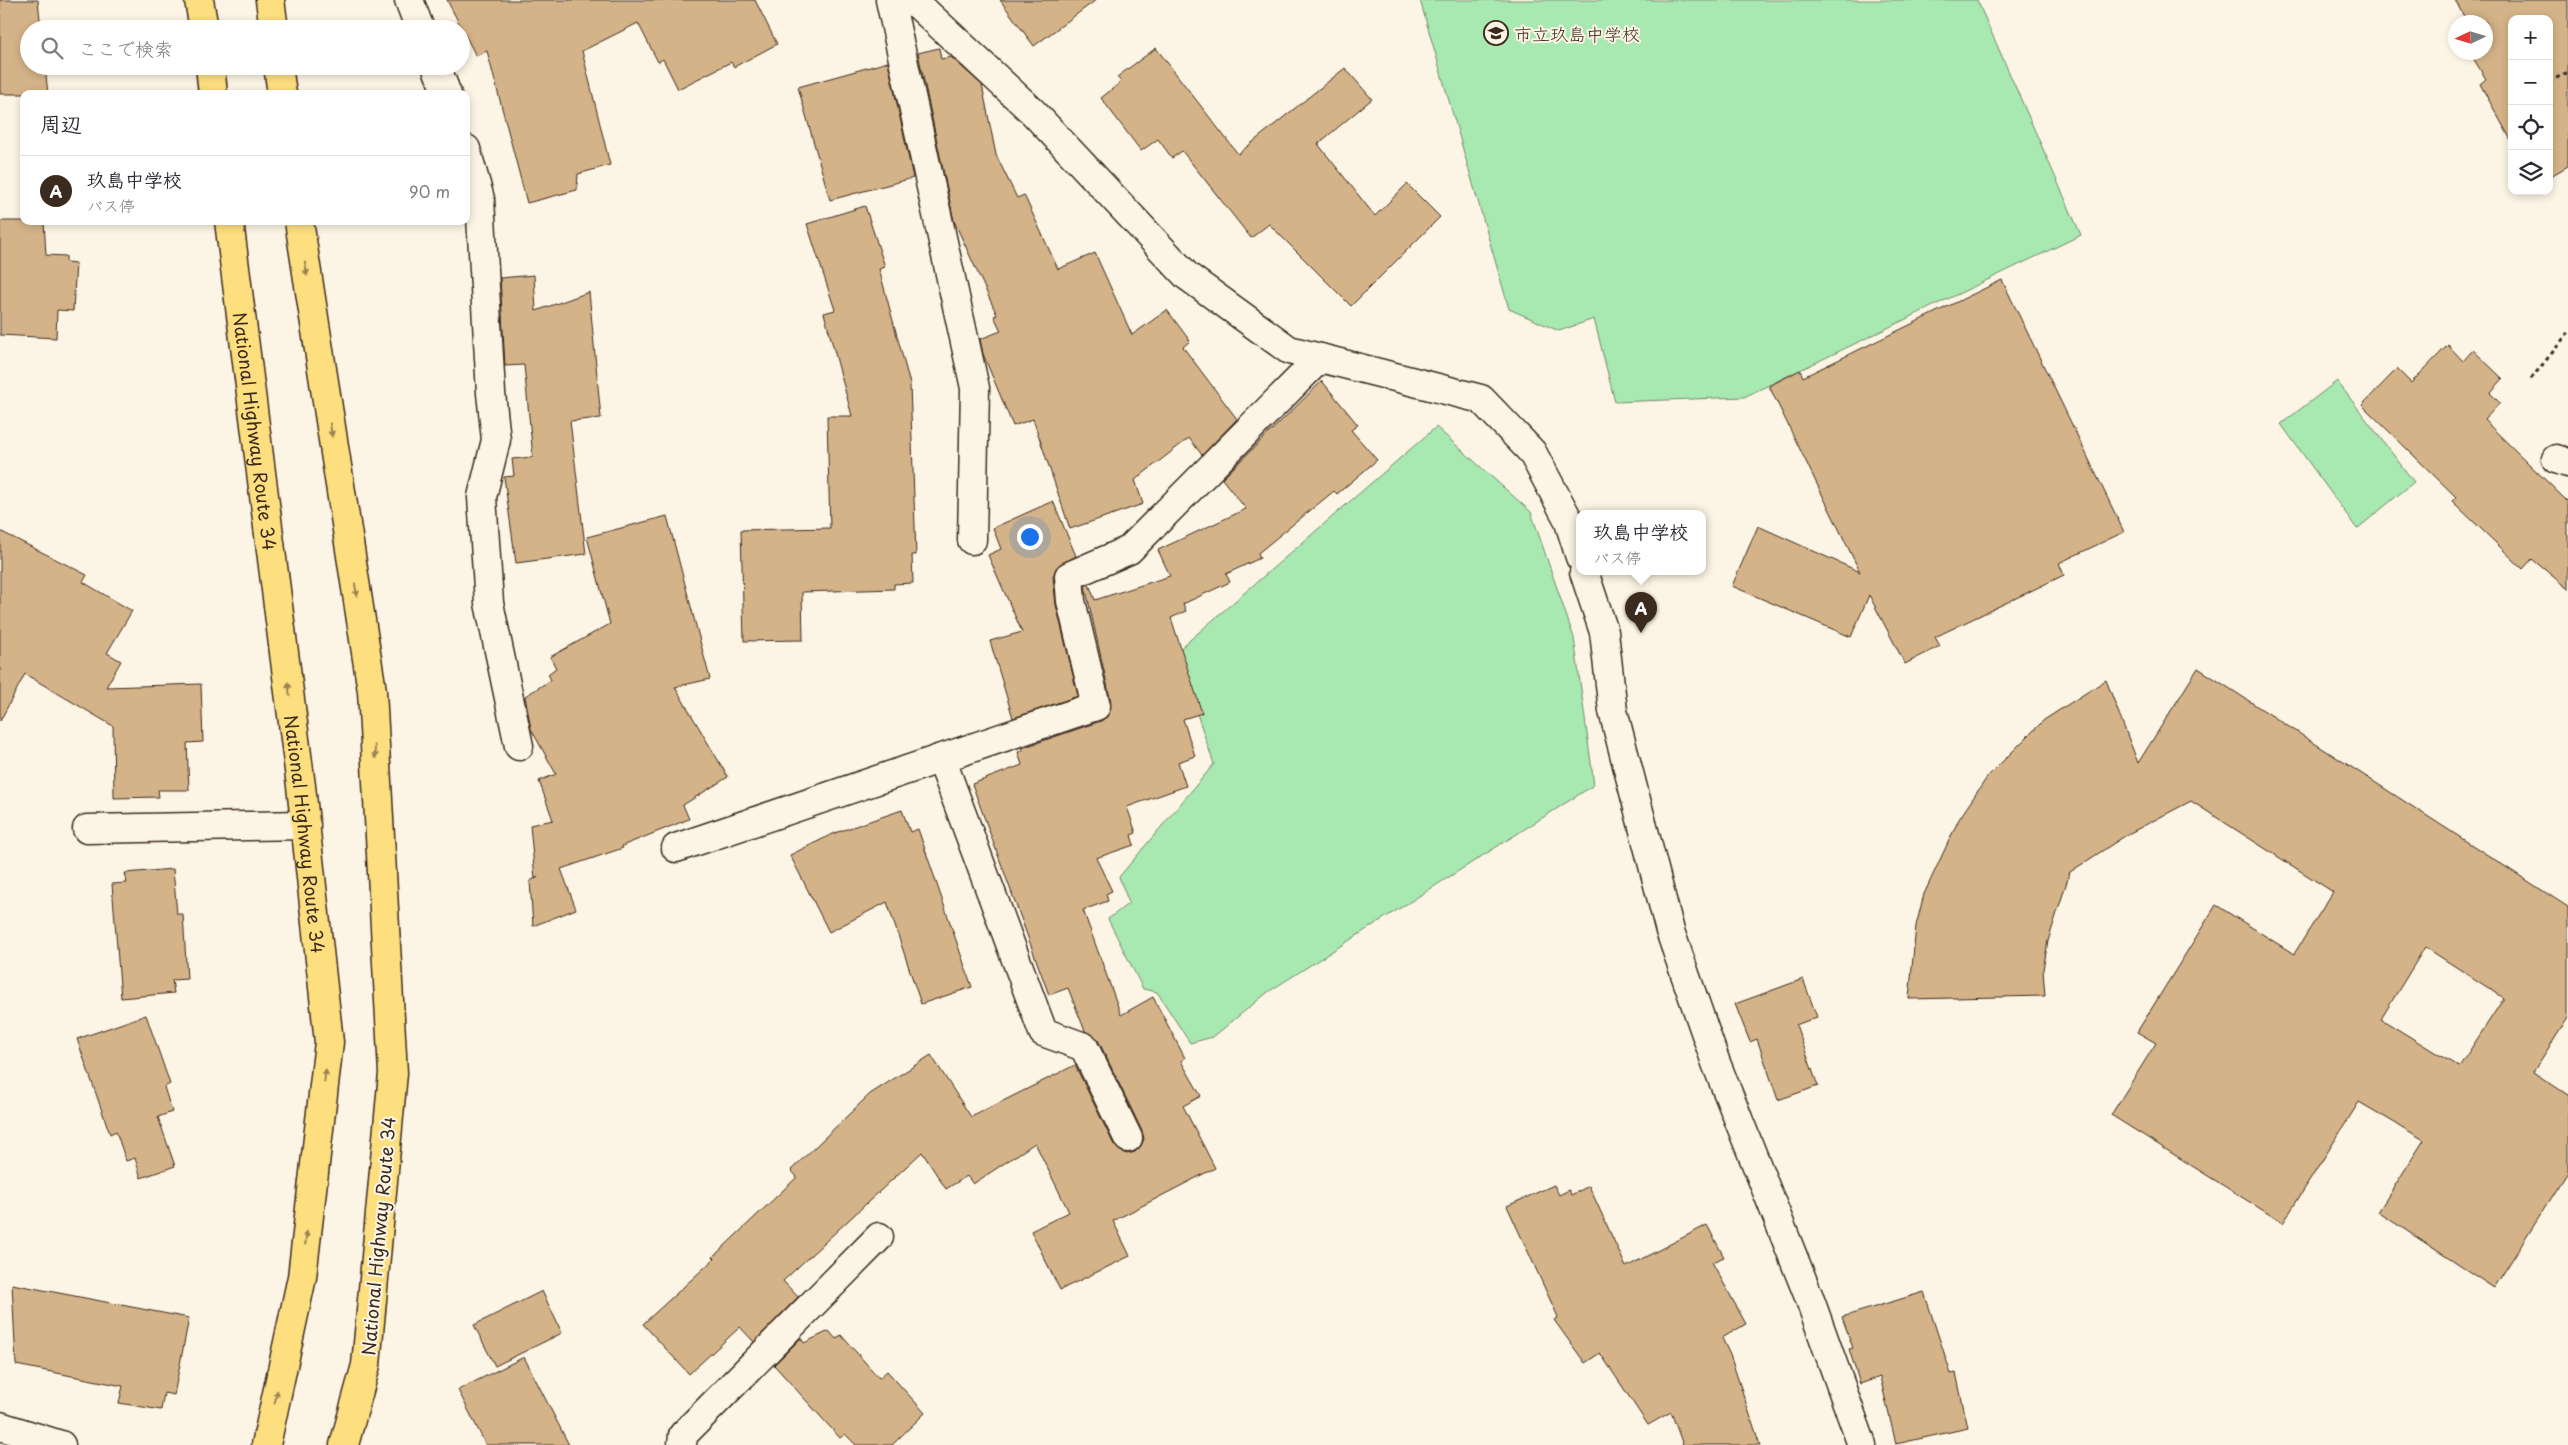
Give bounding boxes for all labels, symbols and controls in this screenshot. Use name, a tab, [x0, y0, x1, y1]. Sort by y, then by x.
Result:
north arrow	[2448, 15, 2493, 60]
map controls	[2508, 15, 2553, 195]
button: +	[2508, 15, 2553, 60]
search box	[20, 20, 470, 75]
school or university icon: 市立玖島中学校	[1483, 20, 1509, 46]
place label: 市立玖島中学校	[1514, 20, 1640, 47]
icon: search	[38, 34, 66, 62]
text: ここで検索	[78, 34, 173, 62]
button: −	[2508, 60, 2553, 105]
button: locate	[2508, 105, 2553, 150]
text: 周辺	[40, 107, 82, 139]
button: layers	[2508, 150, 2553, 195]
text: 玖島中学校	[87, 165, 182, 193]
text: A	[50, 179, 62, 203]
text: 90 m	[409, 179, 450, 203]
text: バス停	[87, 193, 135, 217]
one-way arrow	[303, 262, 311, 278]
street label: National Highway Route 34	[227, 311, 284, 552]
one-way arrow	[328, 422, 336, 438]
popup	[1576, 510, 1706, 575]
text: 玖島中学校	[1593, 517, 1689, 545]
your location	[1017, 524, 1043, 550]
text: バス停	[1593, 545, 1642, 569]
one-way arrow	[353, 583, 361, 599]
pin: A	[1625, 592, 1657, 633]
one-way arrow	[285, 681, 293, 697]
street label: National Highway Route 34	[279, 713, 333, 955]
one-way arrow	[372, 744, 380, 760]
one-way arrow	[321, 1068, 329, 1084]
street label: National Highway Route 34	[354, 1115, 402, 1357]
one-way arrow	[302, 1230, 310, 1246]
one-way arrow	[272, 1390, 280, 1405]

